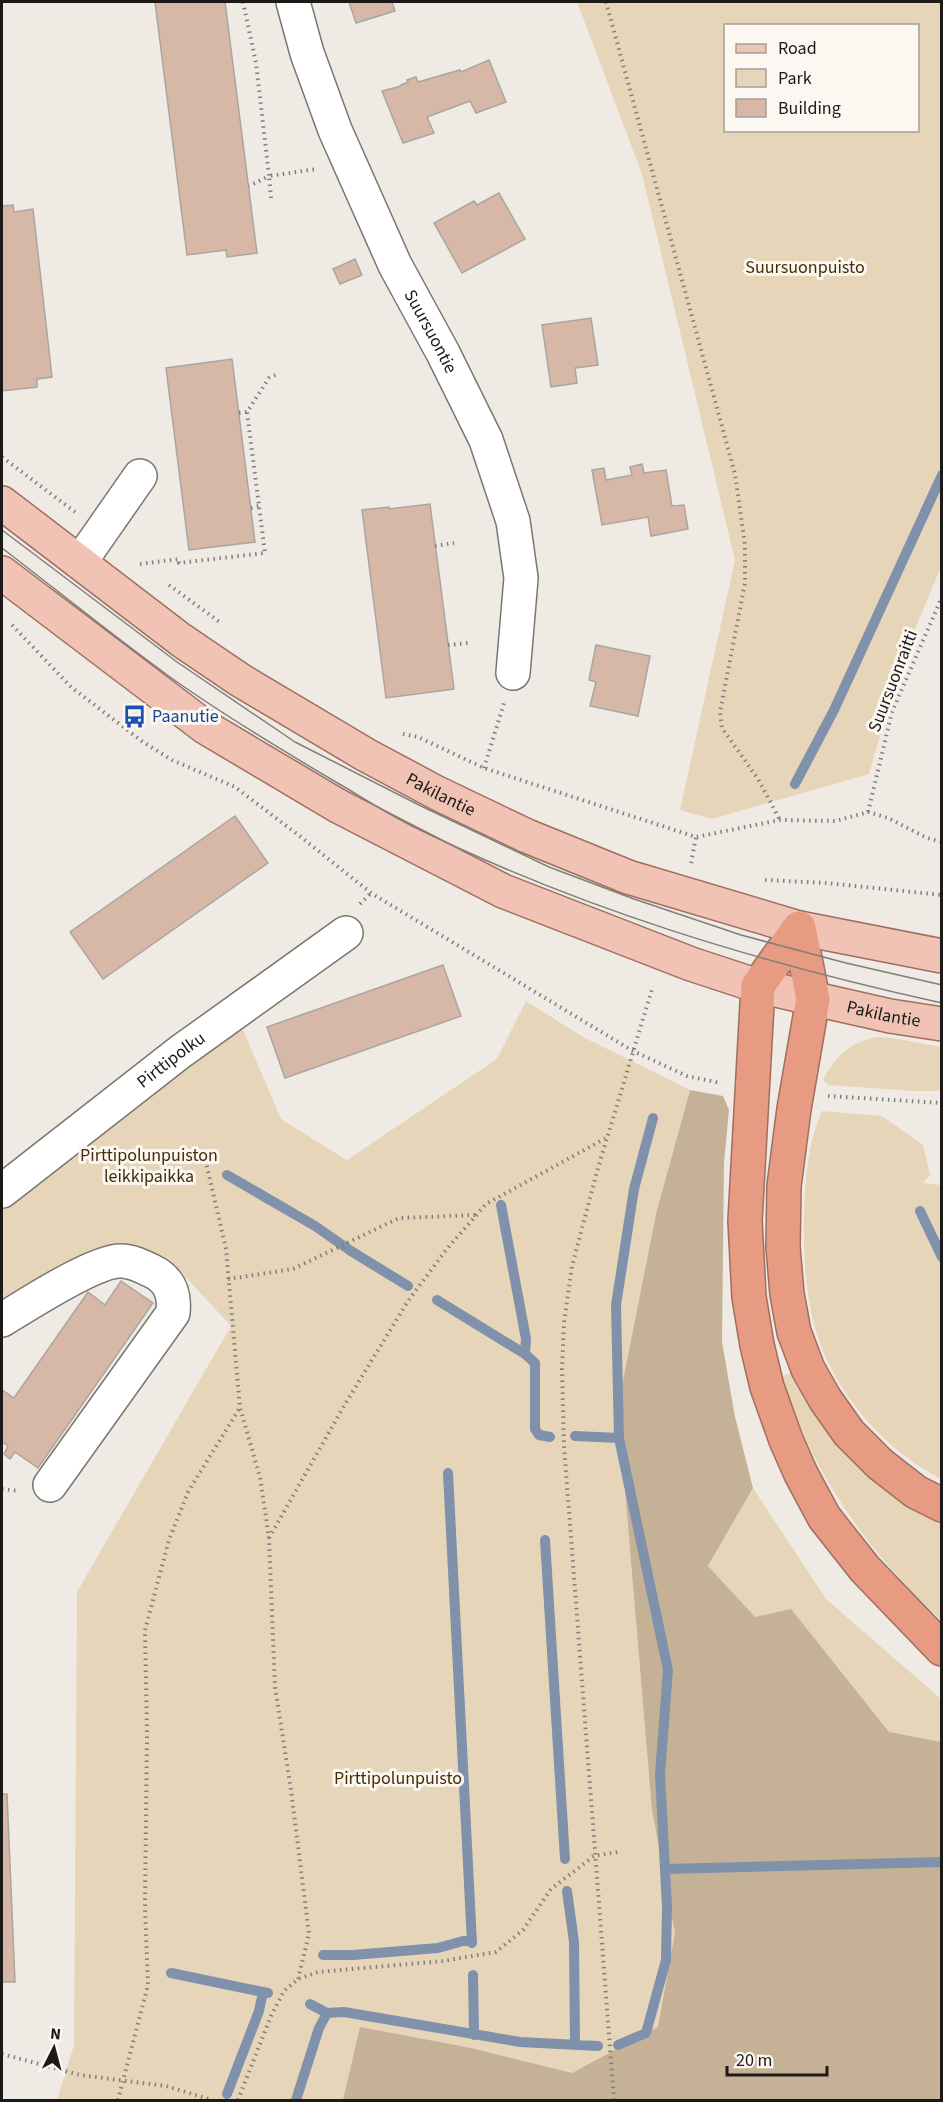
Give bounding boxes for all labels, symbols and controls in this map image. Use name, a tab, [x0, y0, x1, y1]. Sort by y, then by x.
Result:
legend	[724, 24, 919, 132]
text: Road	[778, 36, 817, 61]
text: Park	[778, 66, 812, 91]
text: Building	[778, 96, 841, 121]
park label: Suursuonpuisto	[745, 255, 865, 280]
street label: Suursuontie	[398, 285, 464, 378]
street label: Suursuonraitti	[862, 626, 924, 736]
bus stop icon: Paanutie	[121, 703, 147, 729]
place label: Paanutie	[152, 704, 219, 729]
street label: Pakilantie	[402, 766, 480, 822]
street label: Pakilantie	[844, 994, 922, 1033]
street label: Pirttipolku	[131, 1025, 210, 1094]
park label: Pirttipolunpuiston leikkipaikka	[80, 1143, 218, 1189]
park label: Pirttipolunpuisto	[334, 1766, 462, 1791]
north arrow	[24, 2018, 84, 2078]
text: N	[49, 2023, 62, 2046]
scale bar	[727, 2039, 828, 2077]
text: 20 m	[736, 2048, 772, 2073]

